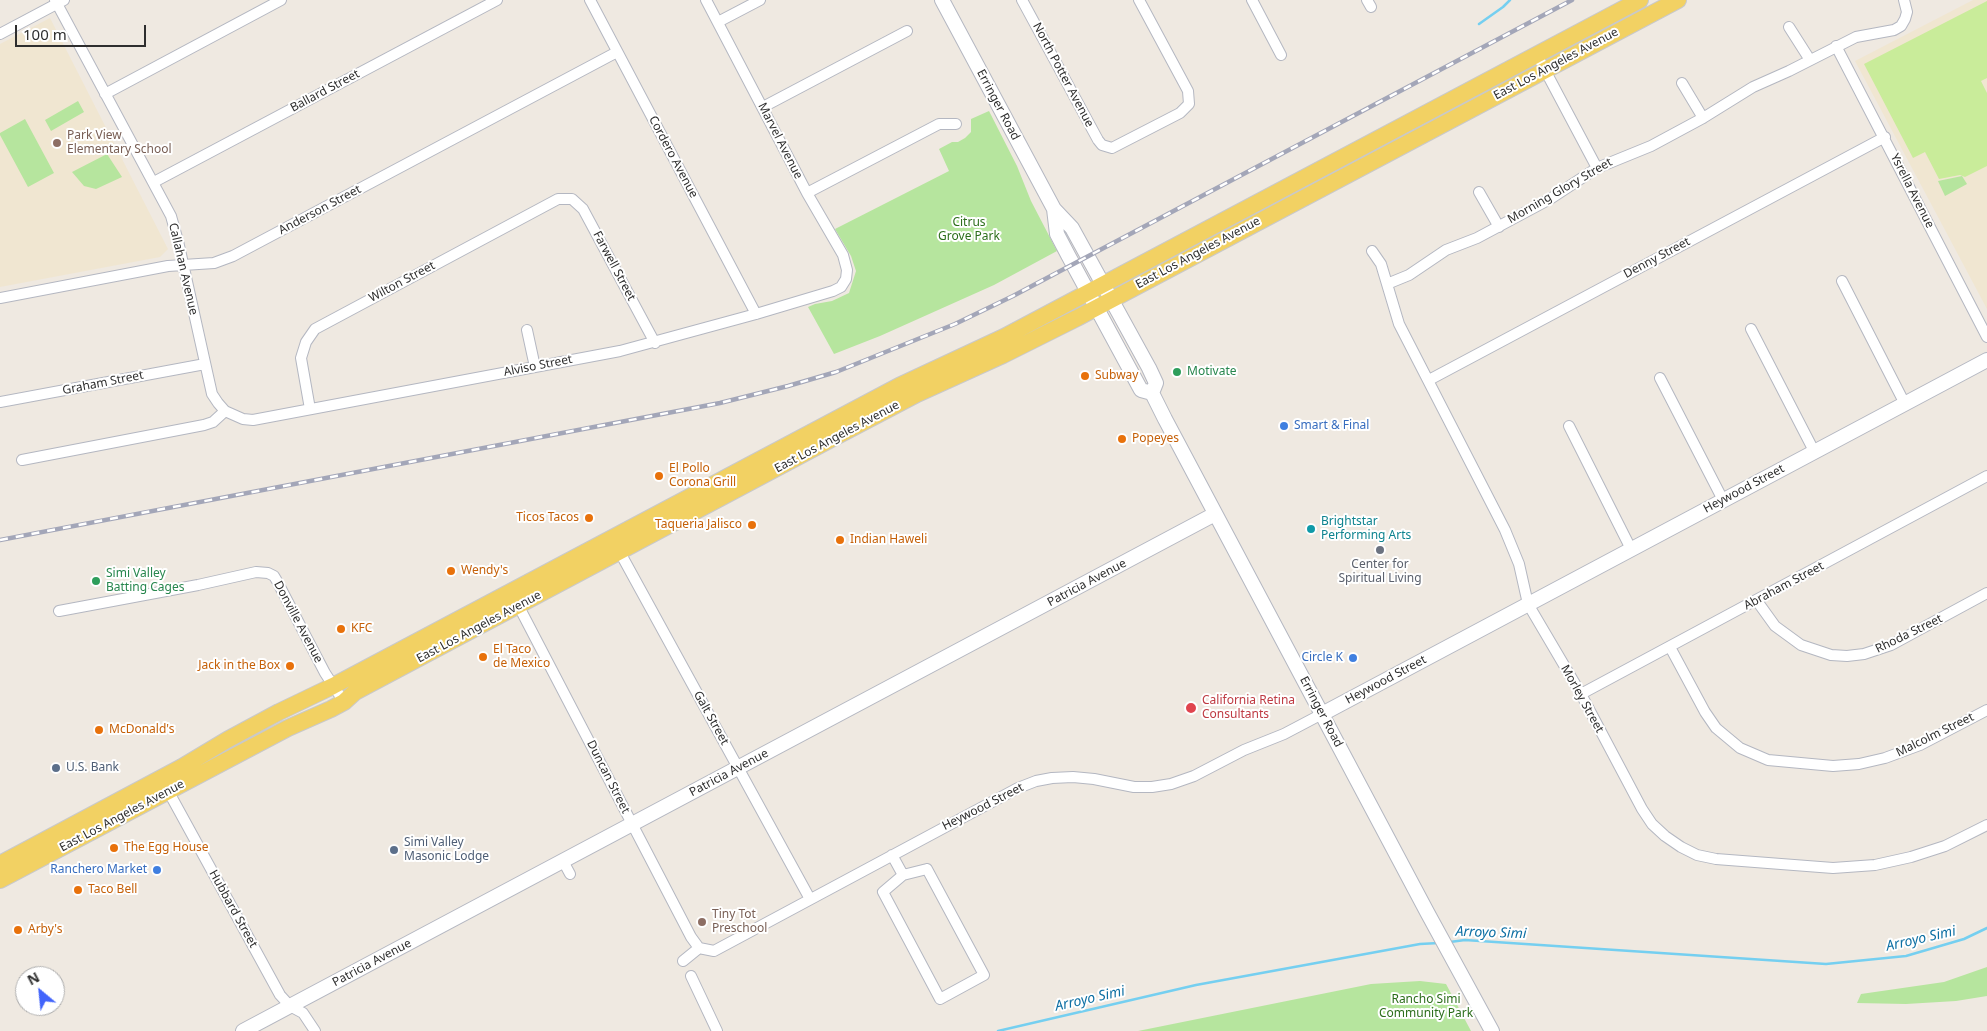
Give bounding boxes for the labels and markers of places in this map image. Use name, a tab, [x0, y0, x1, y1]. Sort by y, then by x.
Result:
place label: Park View Elementary School	[67, 129, 172, 157]
marker: Park View Elementary School	[51, 137, 63, 149]
place label: Motivate	[1187, 365, 1236, 379]
marker: Motivate	[1171, 366, 1183, 378]
place label: Subway	[1095, 369, 1138, 383]
marker: Subway	[1079, 370, 1091, 382]
place label: Smart & Final	[1294, 419, 1369, 433]
marker: Smart & Final	[1278, 420, 1290, 432]
place label: Popeyes	[1132, 432, 1179, 446]
marker: Popeyes	[1116, 433, 1128, 445]
place label: El Pollo Corona Grill	[669, 462, 736, 490]
marker: El Pollo Corona Grill	[653, 470, 665, 482]
place label: Ticos Tacos	[516, 511, 579, 525]
marker: Ticos Tacos	[583, 512, 595, 524]
place label: Brightstar Performing Arts	[1321, 515, 1411, 543]
place label: Taqueria Jalisco	[655, 518, 742, 532]
marker: Taqueria Jalisco	[746, 519, 758, 531]
marker: Brightstar Performing Arts	[1305, 523, 1317, 535]
place label: Indian Haweli	[850, 533, 927, 547]
marker: Indian Haweli	[834, 534, 846, 546]
marker: Center for Spiritual Living	[1374, 544, 1386, 556]
place label: Center for Spiritual Living	[1338, 558, 1422, 586]
place label: Wendy's	[461, 564, 508, 578]
marker: Wendy's	[445, 565, 457, 577]
place label: Simi Valley Batting Cages	[106, 567, 184, 595]
marker: Simi Valley Batting Cages	[90, 575, 102, 587]
place label: KFC	[351, 622, 372, 636]
marker: KFC	[335, 623, 347, 635]
place label: El Taco de Mexico	[493, 643, 550, 671]
marker: El Taco de Mexico	[477, 651, 489, 663]
place label: Circle K	[1301, 651, 1343, 665]
marker: Circle K	[1347, 652, 1359, 664]
place label: Jack in the Box	[198, 659, 280, 673]
marker: Jack in the Box	[284, 660, 296, 672]
place label: California Retina Consultants	[1202, 694, 1295, 722]
marker: California Retina Consultants	[1184, 701, 1198, 715]
place label: McDonald's	[109, 723, 174, 737]
marker: McDonald's	[93, 724, 105, 736]
place label: U.S. Bank	[66, 761, 119, 775]
marker: U.S. Bank	[50, 762, 62, 774]
place label: Simi Valley Masonic Lodge	[404, 836, 489, 864]
place label: The Egg House	[124, 841, 209, 855]
marker: The Egg House	[108, 842, 120, 854]
marker: Simi Valley Masonic Lodge	[388, 844, 400, 856]
place label: Ranchero Market	[50, 863, 147, 877]
marker: Ranchero Market	[151, 864, 163, 876]
place label: Taco Bell	[88, 883, 137, 897]
marker: Taco Bell	[72, 884, 84, 896]
place label: Tiny Tot Preschool	[712, 908, 767, 936]
marker: Tiny Tot Preschool	[696, 916, 708, 928]
place label: Arby's	[28, 923, 62, 937]
marker: Arby's	[12, 924, 24, 936]

